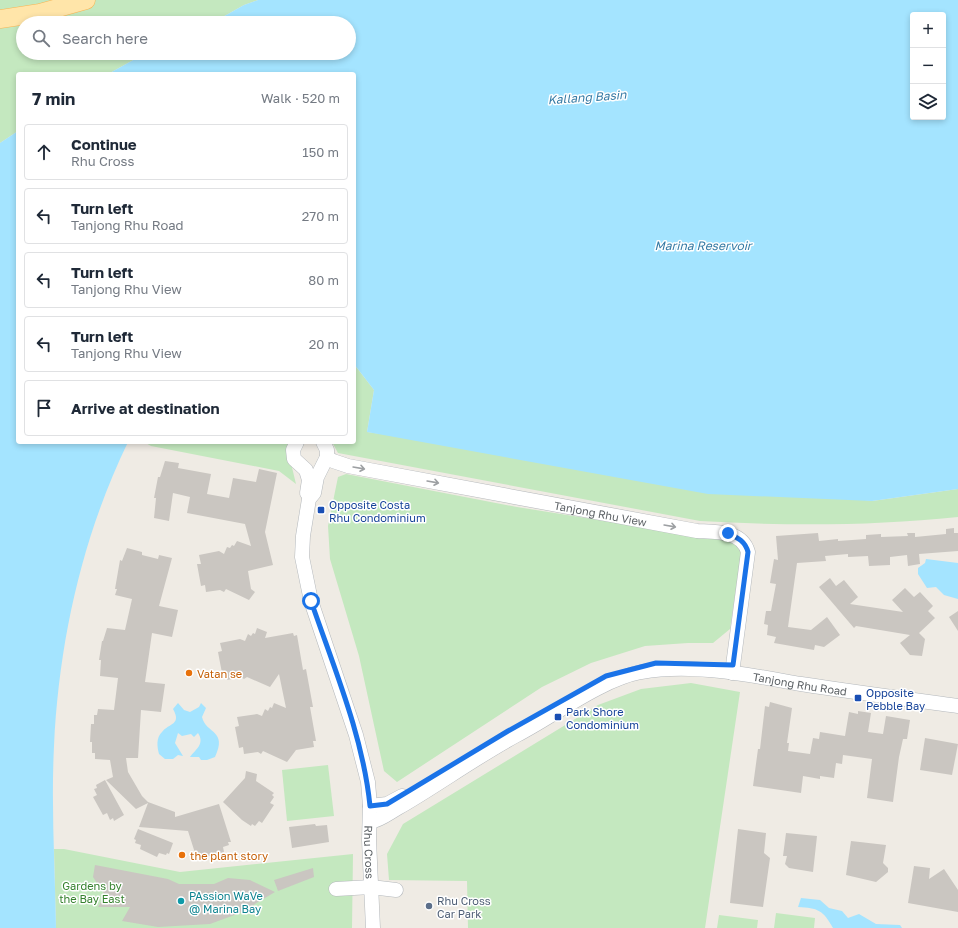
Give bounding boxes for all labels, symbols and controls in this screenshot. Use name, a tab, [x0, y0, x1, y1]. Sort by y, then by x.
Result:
map controls	[910, 12, 946, 120]
button: +	[910, 12, 946, 48]
search box	[16, 16, 356, 60]
icon: search	[30, 27, 52, 49]
text: Search here	[62, 29, 148, 47]
button: −	[910, 48, 946, 84]
button: layers	[910, 84, 946, 120]
water label: Kallang Basin	[547, 87, 628, 107]
text: 7 min	[32, 88, 75, 109]
text: Walk · 520 m	[261, 90, 340, 106]
text: Continue	[71, 135, 137, 153]
icon: ahead	[33, 141, 55, 163]
text: 150 m	[302, 144, 339, 160]
text: Rhu Cross	[71, 153, 134, 169]
text: Turn left	[71, 199, 133, 217]
icon: left	[33, 205, 55, 227]
text: 270 m	[302, 208, 339, 224]
text: Tanjong Rhu Road	[71, 217, 184, 233]
water label: Marina Reservoir	[654, 238, 754, 253]
text: Turn left	[71, 263, 133, 281]
icon: left	[33, 269, 55, 291]
text: 80 m	[308, 272, 339, 288]
text: Tanjong Rhu View	[71, 281, 182, 297]
text: Turn left	[71, 327, 133, 345]
icon: left	[33, 333, 55, 355]
text: 20 m	[309, 336, 339, 352]
text: Tanjong Rhu View	[71, 345, 182, 361]
icon: arrive	[33, 397, 55, 419]
text: Arrive at destination	[71, 399, 220, 417]
one-way arrow	[353, 464, 366, 472]
one-way arrow	[426, 478, 439, 486]
place label: Opposite Costa Rhu Condominium	[329, 498, 426, 524]
street label: Tanjong Rhu View	[553, 498, 648, 528]
marker: Opposite Costa Rhu Condominium	[316, 505, 326, 515]
one-way arrow	[663, 523, 676, 531]
route end	[719, 524, 737, 542]
route start	[302, 592, 320, 610]
place label: Vatan se	[197, 667, 242, 680]
marker: Vatan se	[184, 668, 194, 678]
street label: Tanjong Rhu Road	[752, 669, 848, 697]
place label: Opposite Pebble Bay	[866, 686, 925, 712]
marker: Opposite Pebble Bay	[853, 693, 863, 703]
place label: Park Shore Condominium	[566, 705, 639, 731]
marker: Park Shore Condominium	[553, 712, 563, 722]
street label: Rhu Cross	[362, 825, 377, 879]
place label: the plant story	[190, 849, 268, 862]
marker: the plant story	[177, 850, 187, 860]
park label: Gardens by the Bay East	[59, 879, 125, 905]
place label: PAssion WaVe @ Marina Bay	[189, 889, 263, 915]
place label: Rhu Cross Car Park	[437, 894, 491, 920]
marker: PAssion WaVe @ Marina Bay	[176, 896, 186, 906]
marker: Rhu Cross Car Park	[424, 901, 434, 911]

